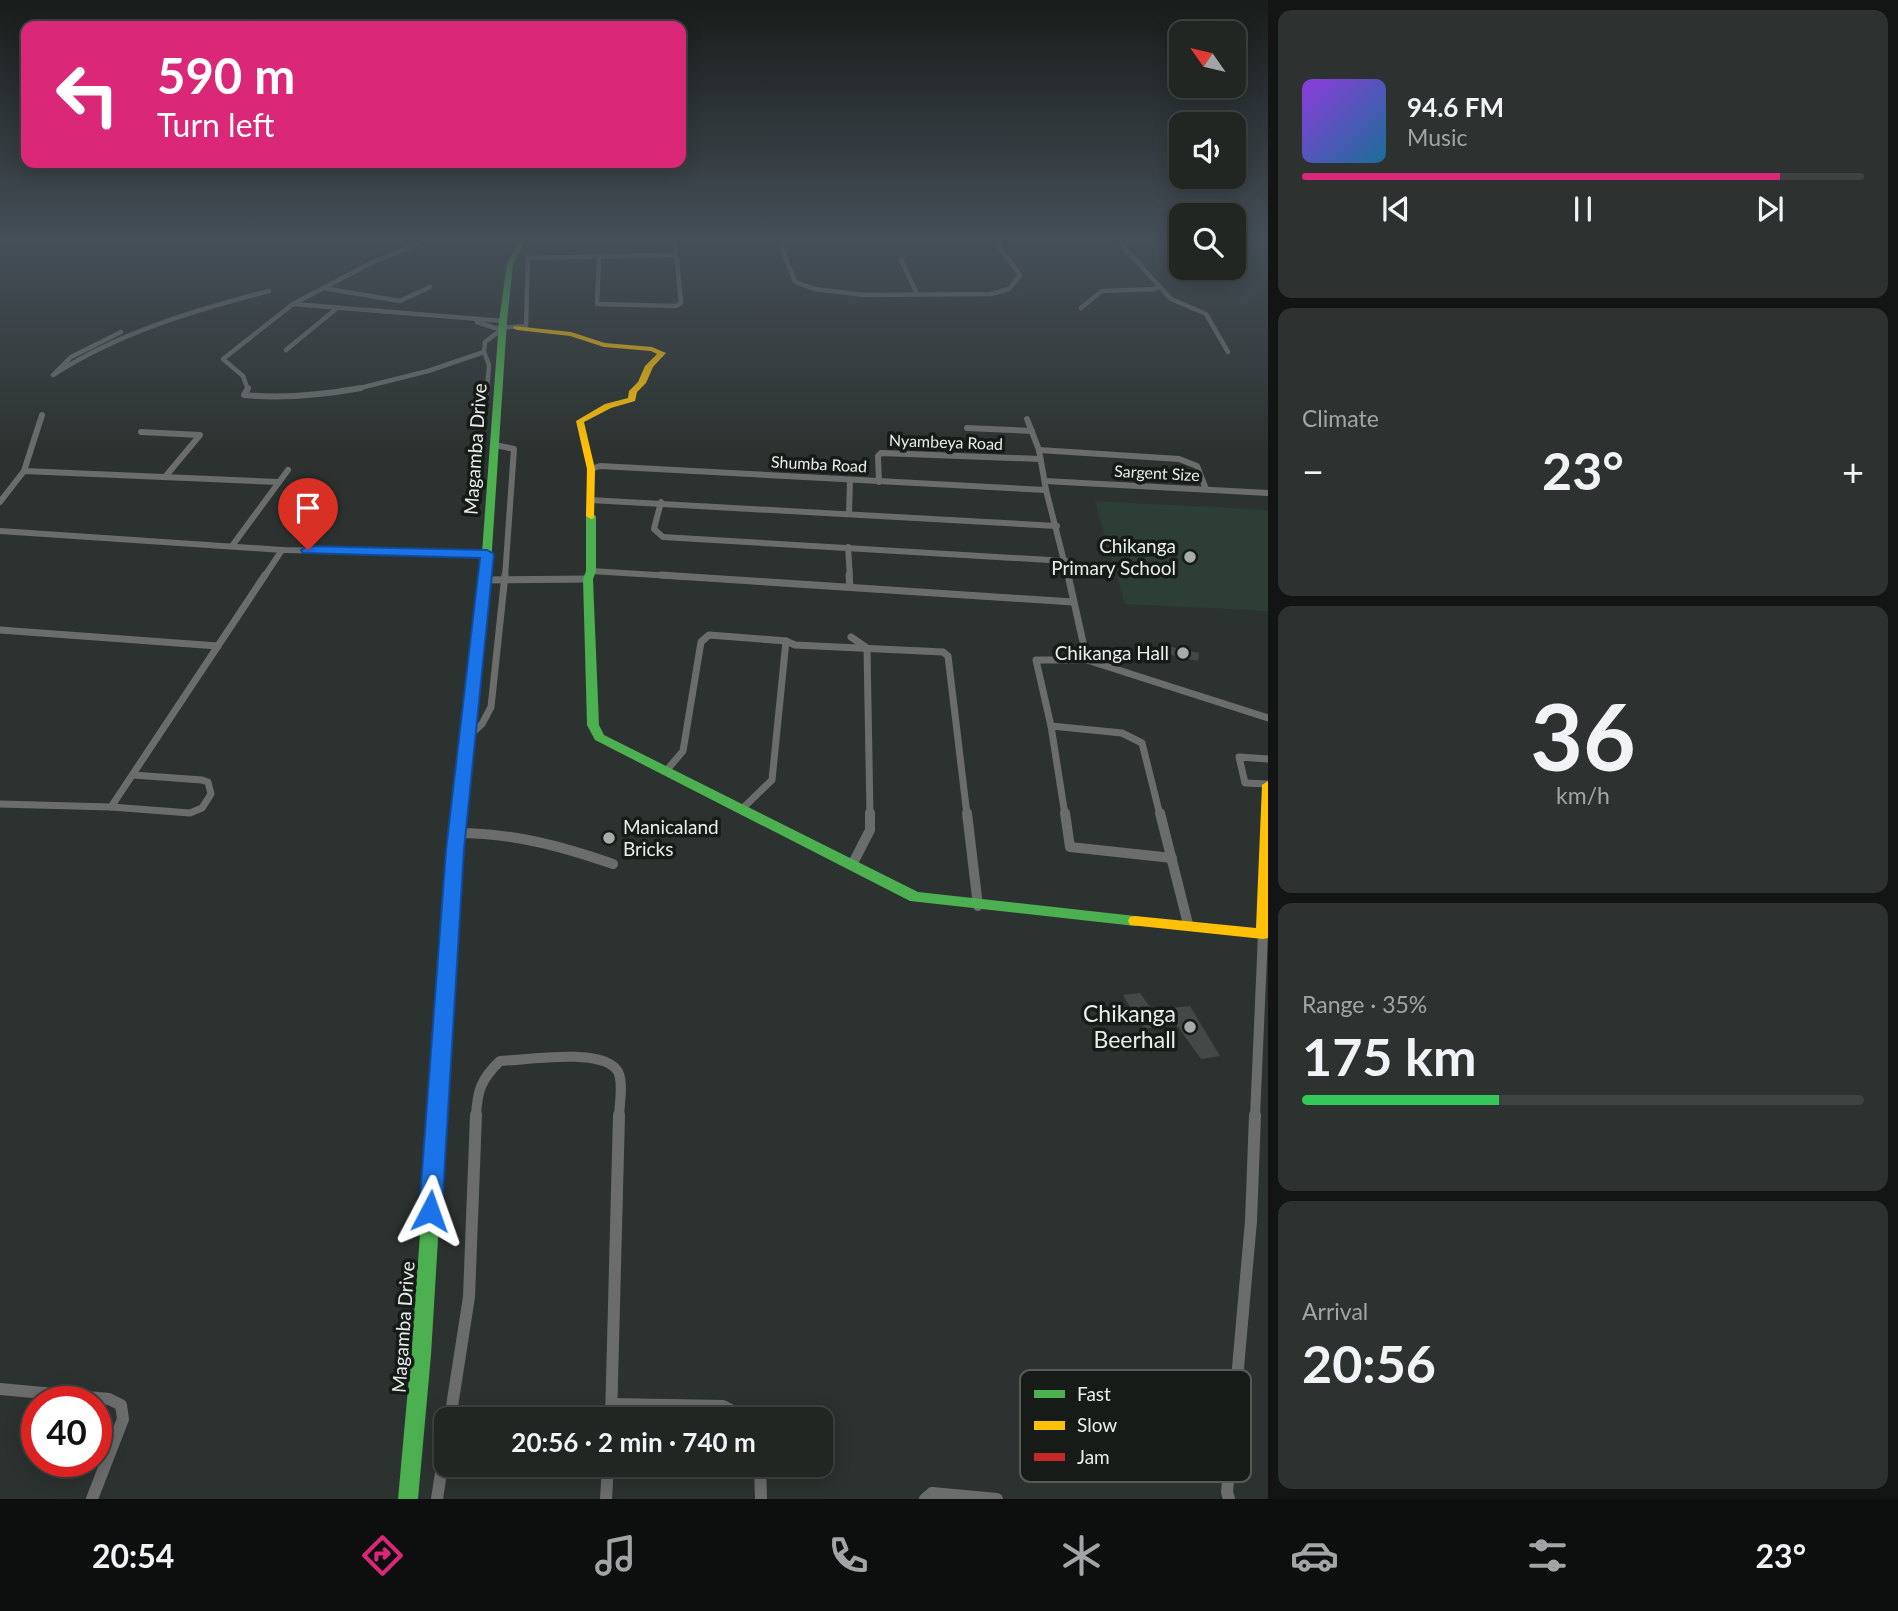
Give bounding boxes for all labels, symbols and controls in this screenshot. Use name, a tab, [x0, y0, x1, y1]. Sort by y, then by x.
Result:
north arrow	[1169, 21, 1246, 98]
map controls	[1169, 21, 1246, 280]
text: 590 m	[157, 46, 295, 104]
icon: left	[42, 49, 133, 140]
text: 94.6 FM	[1407, 91, 1504, 123]
text: Turn left	[157, 105, 274, 144]
button: sound	[1169, 112, 1246, 189]
text: Music	[1407, 123, 1467, 151]
icon: previous	[1377, 190, 1415, 228]
icon: pause	[1564, 190, 1602, 228]
icon: next	[1751, 190, 1789, 228]
button: search	[1169, 203, 1246, 280]
street label: Magamba Drive	[458, 382, 491, 516]
text: Climate	[1302, 404, 1379, 432]
street label: Nyambeya Road	[889, 430, 1003, 453]
text: 23°	[1542, 439, 1624, 501]
text: −	[1302, 448, 1324, 494]
text: +	[1842, 448, 1864, 494]
street label: Shumba Road	[771, 452, 867, 476]
street label: Sargent Size	[1114, 461, 1200, 484]
pin	[278, 478, 338, 550]
icon: arrive	[289, 489, 327, 527]
place label: Chikanga Primary School	[1051, 534, 1176, 579]
marker: Chikanga Primary School	[1182, 549, 1198, 565]
place label: Chikanga Hall	[1055, 641, 1169, 664]
marker: Chikanga Hall	[1175, 645, 1191, 661]
text: 36	[1530, 681, 1636, 790]
text: km/h	[1556, 781, 1610, 809]
place label: Manicaland Bricks	[623, 815, 719, 860]
marker: Manicaland Bricks	[601, 830, 617, 846]
text: Range · 35%	[1302, 990, 1427, 1018]
place label: Chikanga Beerhall	[1083, 999, 1176, 1053]
marker: Chikanga Beerhall	[1182, 1019, 1198, 1035]
text: 175 km	[1302, 1025, 1476, 1087]
position arrow	[393, 1174, 467, 1248]
street label: Magamba Drive	[386, 1260, 419, 1394]
text: Arrival	[1302, 1297, 1368, 1325]
text: 20:56	[1302, 1332, 1436, 1394]
legend	[1020, 1370, 1251, 1482]
text: Fast	[1077, 1382, 1111, 1405]
speed limit sign: 40	[21, 1386, 112, 1477]
text: Slow	[1077, 1413, 1117, 1436]
text: 20:56 · 2 min · 740 m	[511, 1426, 756, 1458]
text: Jam	[1077, 1445, 1110, 1468]
icon: directions	[358, 1531, 407, 1580]
icon: music	[591, 1531, 640, 1580]
icon: phone	[824, 1531, 873, 1580]
icon: climate	[1057, 1531, 1106, 1580]
icon: car	[1290, 1531, 1339, 1580]
icon: filters	[1523, 1531, 1572, 1580]
text: 20:54	[92, 1536, 174, 1575]
text: 23°	[1756, 1536, 1806, 1575]

